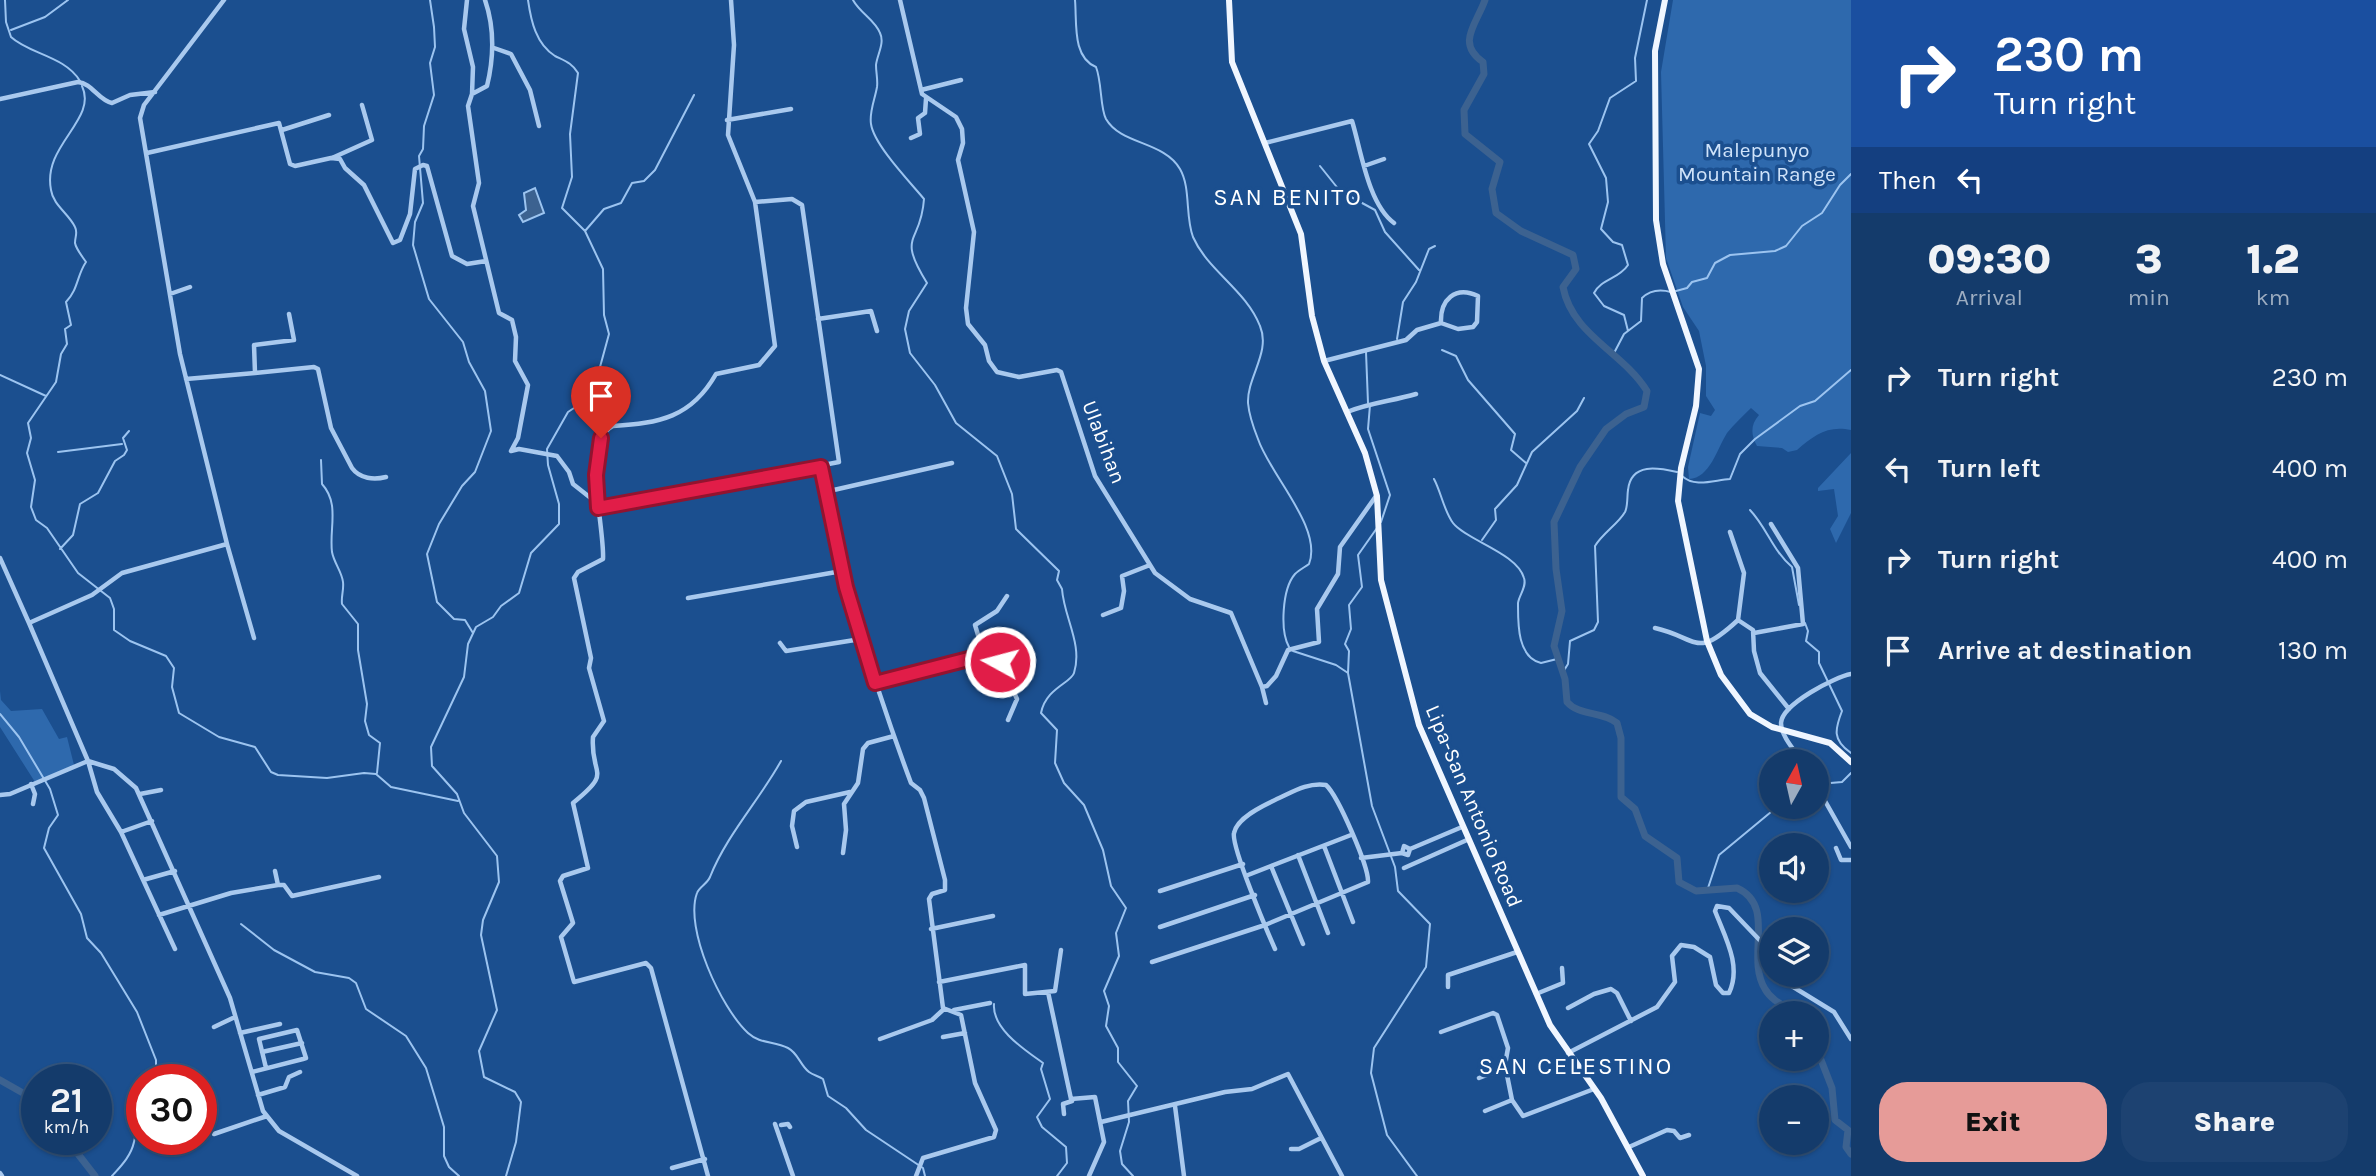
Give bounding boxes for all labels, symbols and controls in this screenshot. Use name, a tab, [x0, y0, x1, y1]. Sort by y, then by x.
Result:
text: 230 m	[1994, 26, 2144, 83]
icon: right	[1879, 28, 1970, 119]
text: Turn right	[1994, 85, 2136, 122]
park label: Malepunyo Mountain Range	[1678, 138, 1836, 186]
icon: left	[1951, 161, 1989, 199]
text: Then	[1879, 165, 1937, 196]
district label: SAN BENITO	[1213, 183, 1363, 211]
text: 09:30	[1927, 234, 2051, 284]
text: 3	[2135, 234, 2163, 284]
text: 1.2	[2246, 234, 2300, 284]
text: Arrival	[1956, 284, 2023, 311]
text: min	[2128, 284, 2170, 311]
text: km	[2256, 284, 2290, 311]
icon: right	[1879, 359, 1917, 397]
text: Turn right	[1938, 362, 2059, 393]
text: 230 m	[2272, 362, 2348, 393]
pin	[571, 366, 631, 438]
icon: arrive	[582, 377, 620, 415]
street label: Ulabihan	[1077, 397, 1131, 487]
icon: left	[1879, 450, 1917, 488]
text: Turn left	[1938, 453, 2040, 484]
text: 400 m	[2272, 453, 2348, 484]
icon: right	[1879, 541, 1917, 579]
text: Turn right	[1938, 544, 2059, 575]
text: 400 m	[2272, 544, 2348, 575]
position arrow	[963, 625, 1037, 699]
icon: arrive	[1879, 632, 1917, 670]
text: Arrive at destination	[1938, 635, 2192, 666]
text: 130 m	[2278, 635, 2348, 666]
street label: Lipa-San Antonio Road	[1421, 701, 1527, 911]
north arrow	[1759, 749, 1829, 819]
map controls	[1759, 749, 1829, 1155]
button: sound	[1759, 833, 1829, 903]
button: layers	[1759, 917, 1829, 987]
button: +	[1759, 1001, 1829, 1071]
district label: SAN CELESTINO	[1479, 1052, 1673, 1080]
speed limit sign: 30	[126, 1064, 217, 1155]
text: 21	[50, 1080, 83, 1121]
button: Exit	[1879, 1082, 2107, 1162]
button: Share	[2121, 1082, 2348, 1162]
button: −	[1759, 1085, 1829, 1155]
text: km/h	[44, 1116, 89, 1138]

